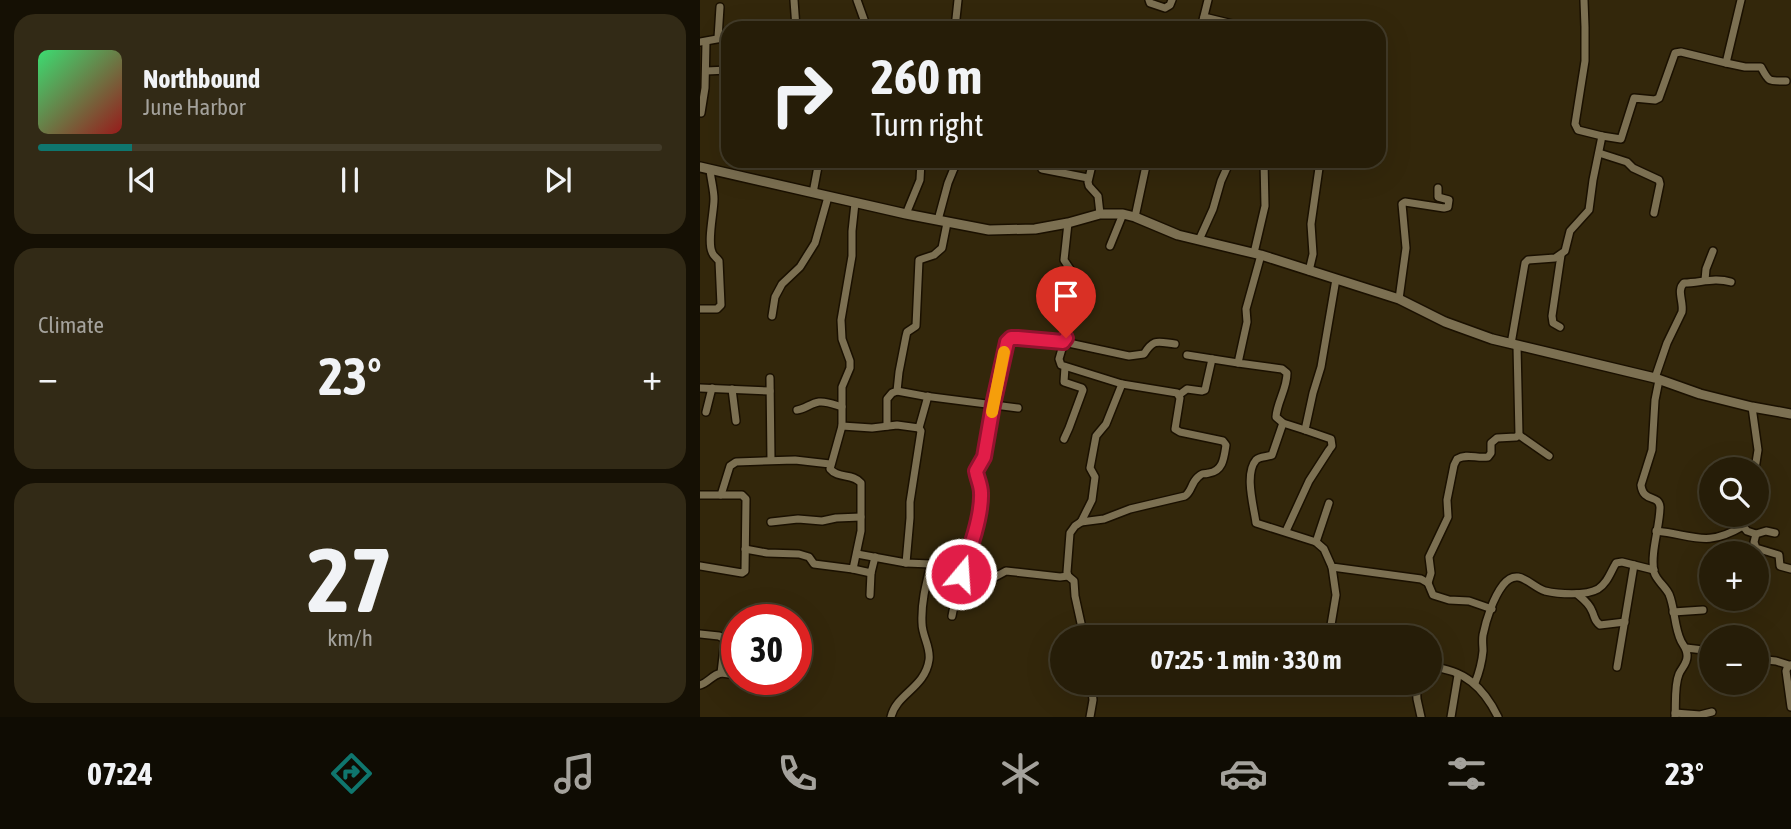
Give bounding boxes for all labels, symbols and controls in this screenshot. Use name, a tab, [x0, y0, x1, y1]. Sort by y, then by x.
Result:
text: 260 m	[871, 48, 982, 104]
icon: right	[756, 49, 847, 140]
text: Northbound	[143, 64, 260, 94]
text: June Harbor	[143, 94, 246, 120]
text: Turn right	[871, 106, 984, 143]
icon: previous	[123, 161, 161, 199]
icon: pause	[331, 161, 369, 199]
icon: next	[539, 161, 577, 199]
pin	[1036, 266, 1096, 338]
icon: arrive	[1047, 277, 1085, 315]
text: Climate	[38, 312, 104, 338]
text: 23°	[318, 346, 382, 406]
text: −	[38, 355, 58, 398]
text: +	[642, 355, 662, 398]
map controls	[1699, 457, 1769, 695]
button: search	[1699, 457, 1769, 527]
text: 27	[307, 527, 393, 631]
position arrow	[924, 537, 998, 611]
button: +	[1699, 541, 1769, 611]
speed limit sign: 30	[721, 604, 812, 695]
text: km/h	[327, 625, 373, 651]
button: −	[1699, 625, 1769, 695]
text: 07:25 · 1 min · 330 m	[1151, 645, 1341, 675]
icon: directions	[327, 749, 376, 798]
icon: music	[550, 749, 599, 798]
icon: phone	[773, 749, 822, 798]
icon: climate	[996, 749, 1045, 798]
icon: car	[1219, 749, 1268, 798]
icon: filters	[1442, 749, 1491, 798]
text: 07:24	[87, 755, 153, 792]
text: 23°	[1665, 755, 1704, 792]

